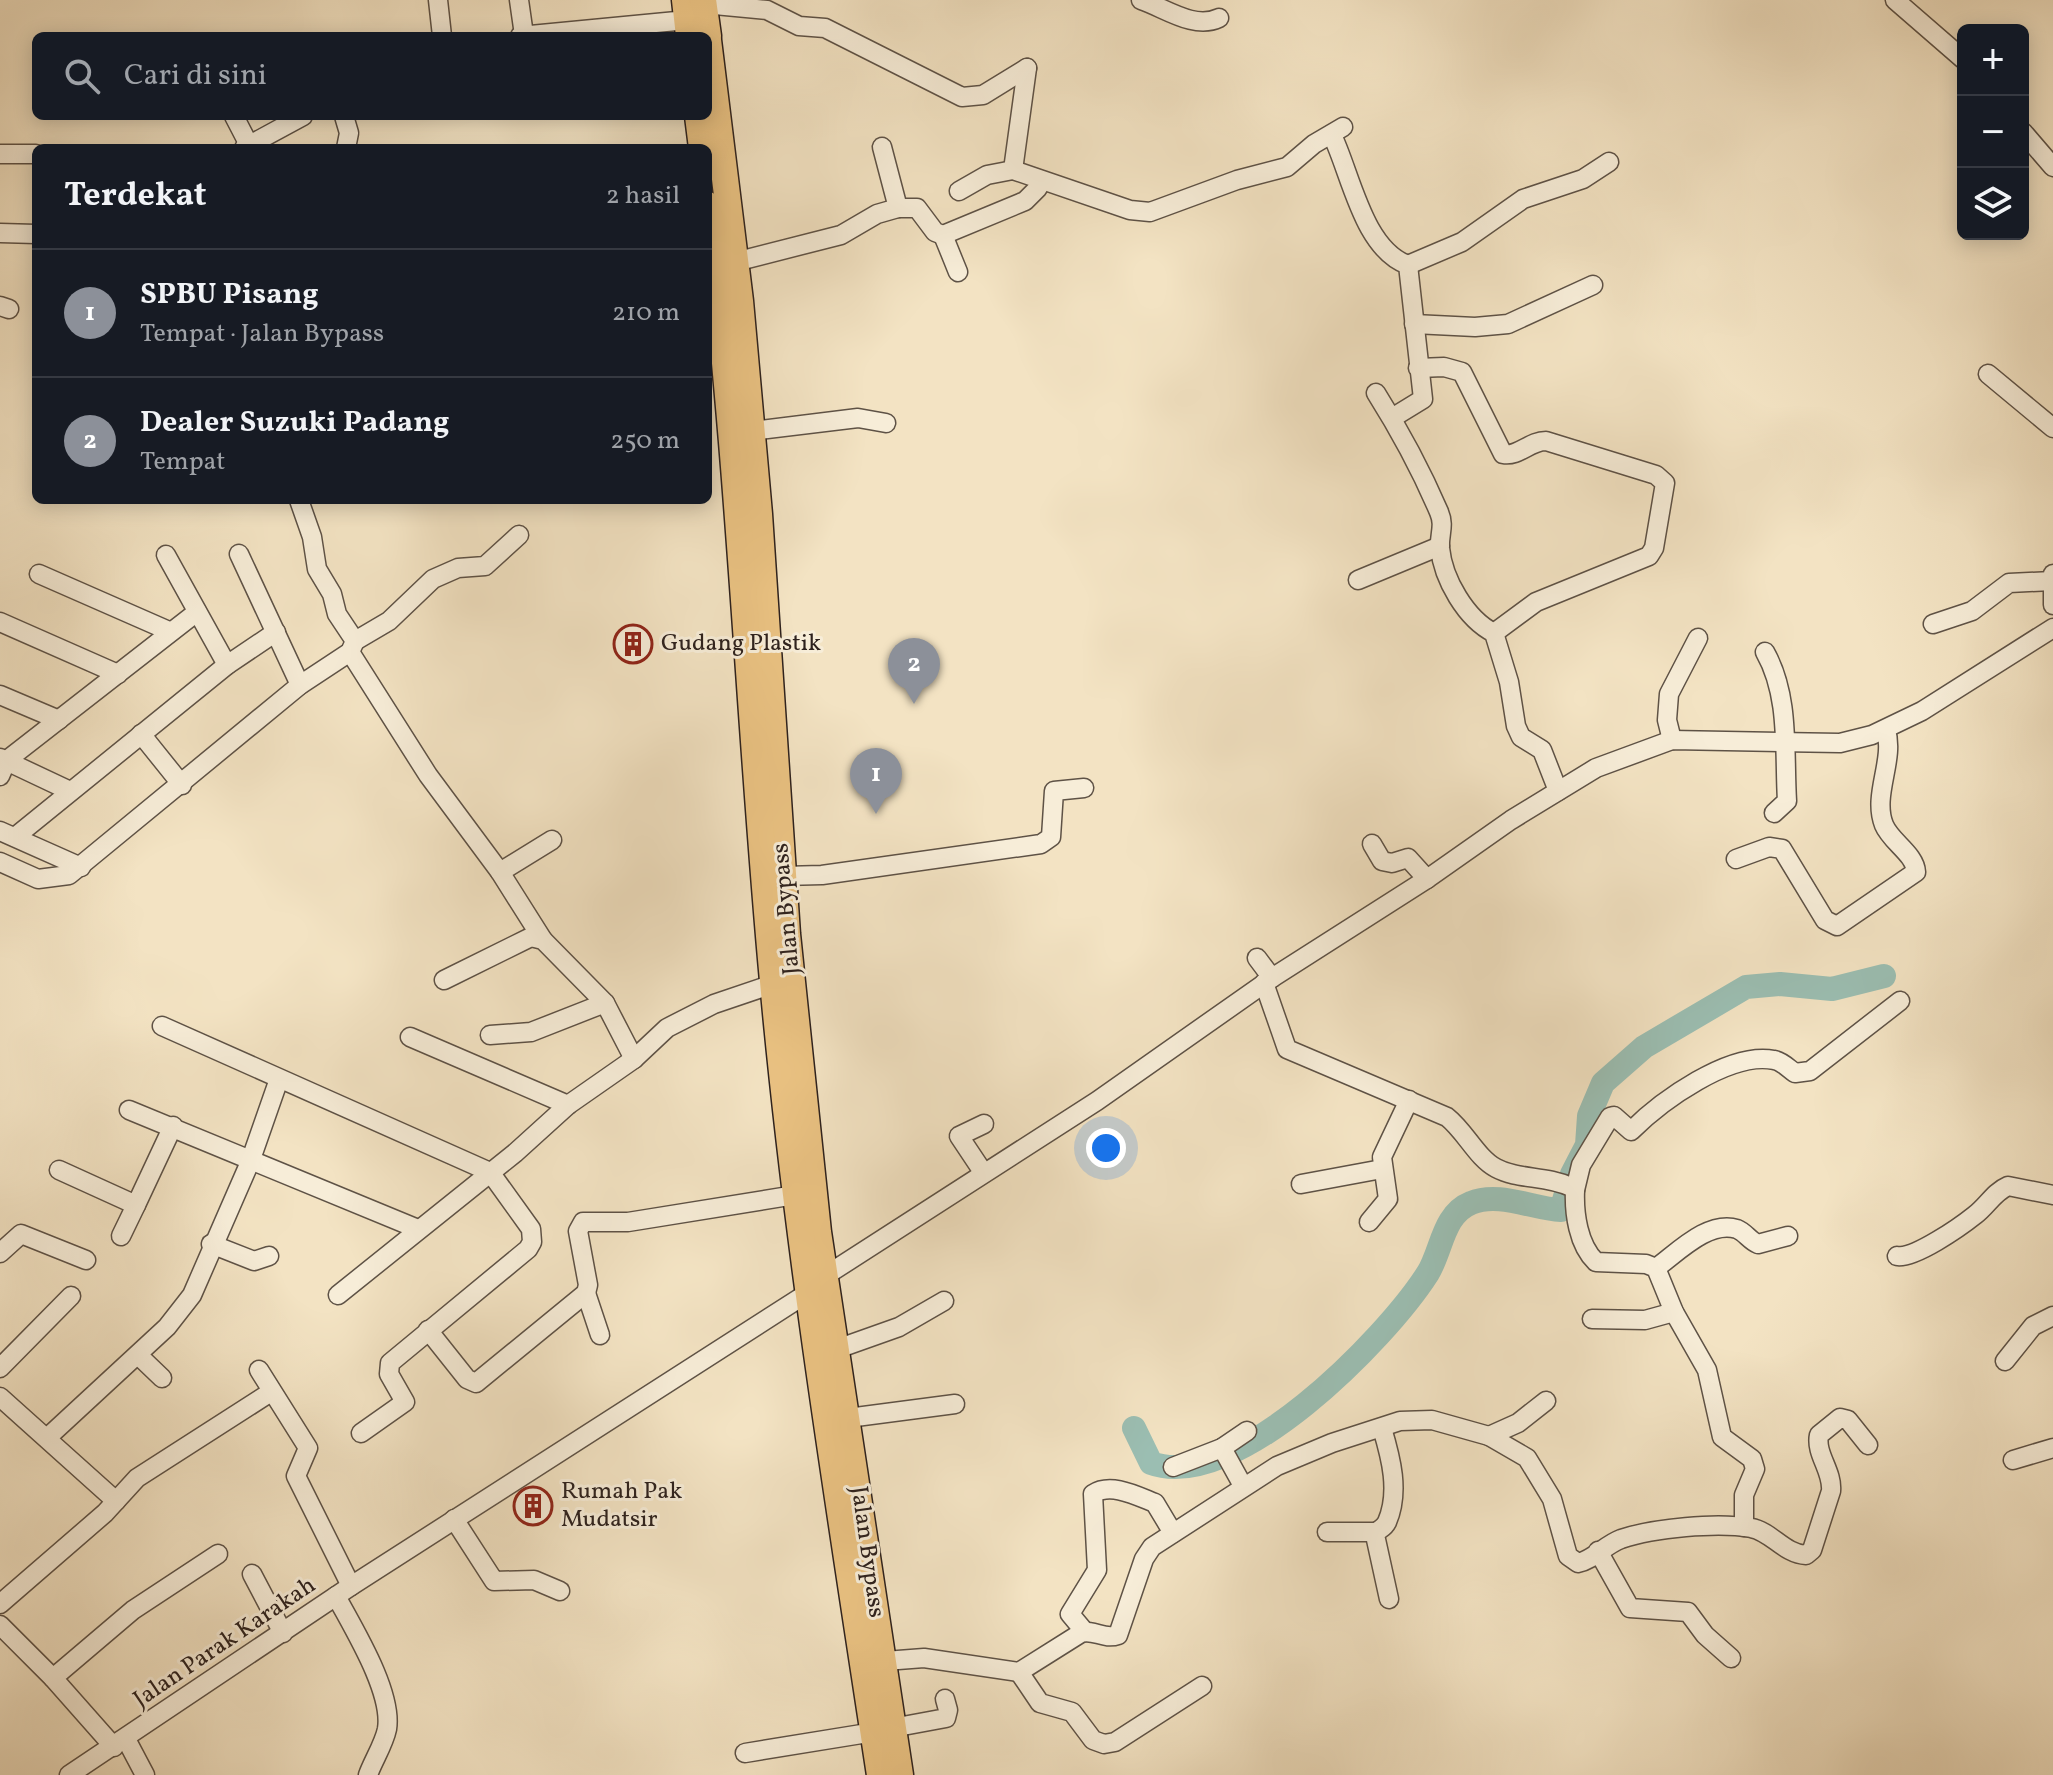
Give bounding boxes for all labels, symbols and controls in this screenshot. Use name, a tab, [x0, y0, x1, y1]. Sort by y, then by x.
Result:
map controls	[1957, 24, 2029, 240]
button: +	[1957, 24, 2029, 96]
search box	[32, 32, 712, 120]
icon: search	[60, 54, 104, 98]
text: Cari di sini	[124, 55, 267, 97]
button: −	[1957, 96, 2029, 168]
button: layers	[1957, 168, 2029, 240]
text: Terdekat	[64, 173, 207, 220]
text: 2 hasil	[606, 178, 680, 214]
text: SPBU Pisang	[140, 274, 319, 316]
text: 1	[85, 295, 95, 331]
text: 210 m	[612, 295, 680, 331]
text: Tempat · Jalan Bypass	[140, 316, 384, 352]
text: Dealer Suzuki Padang	[140, 402, 449, 444]
text: 2	[83, 423, 97, 459]
text: 250 m	[610, 423, 680, 459]
text: Tempat	[140, 444, 225, 480]
building icon: Gudang Plastik	[612, 623, 654, 665]
place label: Gudang Plastik	[661, 627, 821, 661]
pin: 2	[888, 638, 940, 704]
pin: 1	[850, 748, 902, 814]
street label: Jalan Bypass	[764, 842, 810, 976]
your location	[1086, 1128, 1126, 1168]
place label: Rumah Pak Mudatsir	[561, 1475, 682, 1537]
street label: Jalan Bypass	[841, 1484, 893, 1620]
building icon: Rumah Pak Mudatsir	[512, 1485, 554, 1527]
street label: Jalan Parak Karakah	[127, 1569, 323, 1717]

